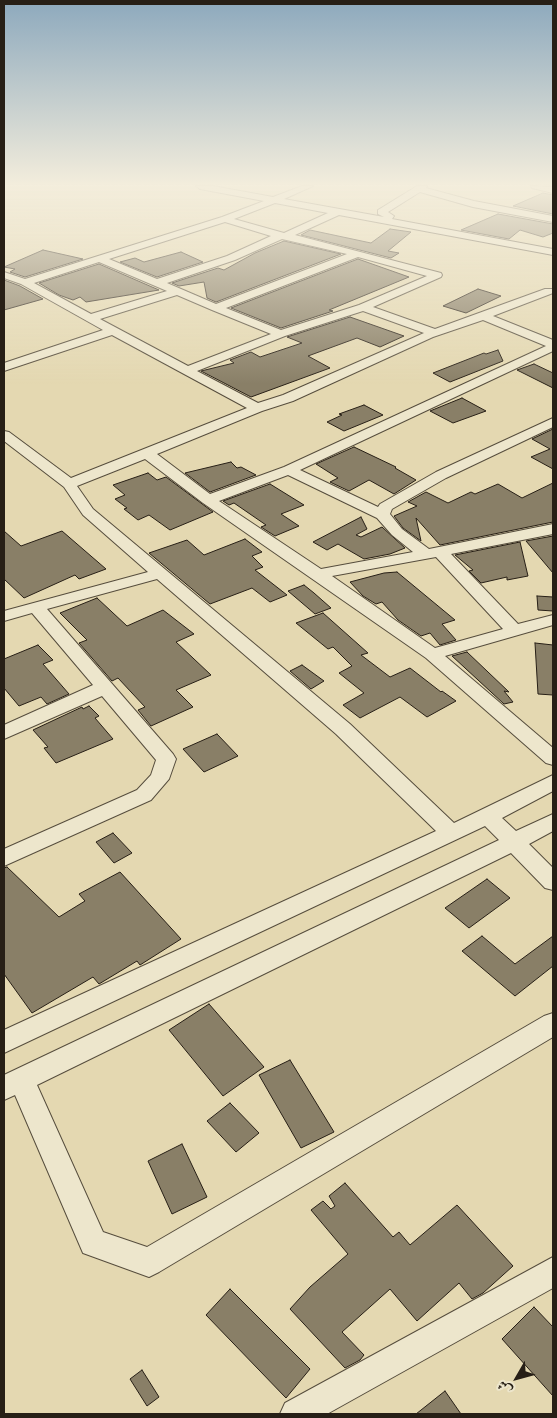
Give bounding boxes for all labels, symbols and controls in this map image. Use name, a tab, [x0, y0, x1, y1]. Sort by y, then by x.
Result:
north arrow	[492, 1353, 542, 1403]
text: ش	[495, 1377, 515, 1397]

